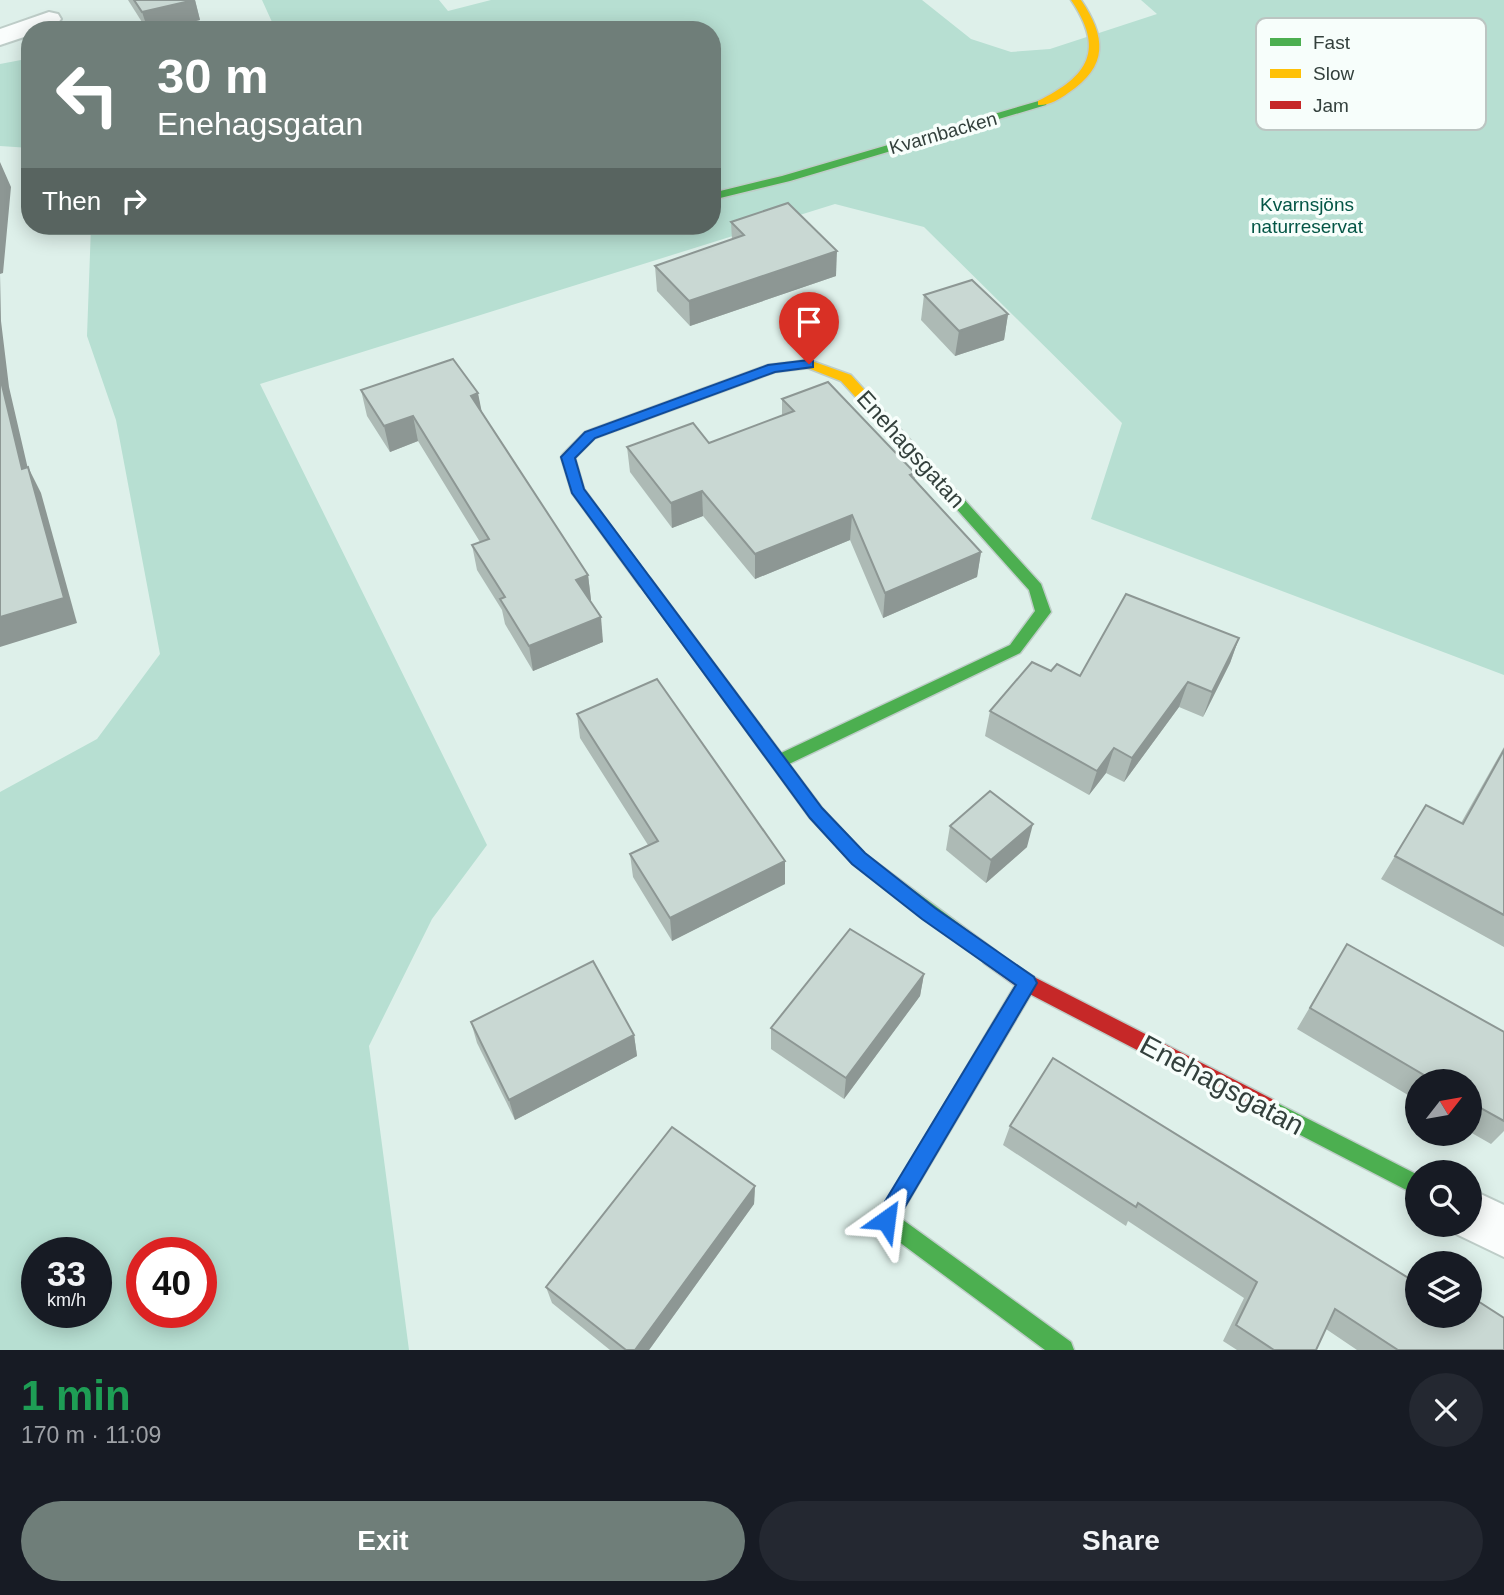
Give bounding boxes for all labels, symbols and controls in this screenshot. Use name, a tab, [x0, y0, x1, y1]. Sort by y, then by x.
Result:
legend	[1256, 18, 1486, 130]
text: Fast	[1313, 32, 1351, 53]
icon: left	[42, 49, 133, 140]
text: 30 m	[157, 49, 269, 103]
text: Slow	[1313, 63, 1354, 84]
text: Jam	[1313, 95, 1349, 116]
text: Enehagsgatan	[157, 106, 363, 142]
street label: Kvarnbacken	[887, 108, 999, 158]
icon: right	[115, 182, 153, 220]
text: Then	[42, 186, 101, 216]
park label: Kvarnsjöns naturreservat	[1251, 194, 1364, 237]
pin	[779, 292, 839, 364]
icon: arrive	[790, 303, 828, 341]
street label: Enehagsgatan	[852, 385, 970, 513]
street label: Enehagsgatan	[1135, 1029, 1309, 1141]
north arrow	[1405, 1069, 1482, 1146]
map controls	[1405, 1069, 1482, 1328]
button: search	[1405, 1160, 1482, 1237]
position arrow	[849, 1183, 923, 1257]
speed limit sign: 40	[126, 1237, 217, 1328]
button: layers	[1405, 1251, 1482, 1328]
text: 33	[47, 1254, 86, 1293]
text: km/h	[47, 1290, 86, 1310]
text: 1 min	[21, 1372, 131, 1419]
button: close	[1409, 1373, 1483, 1447]
text: 170 m · 11:09	[21, 1422, 161, 1448]
button: Exit	[21, 1501, 745, 1581]
button: Share	[759, 1501, 1483, 1581]

